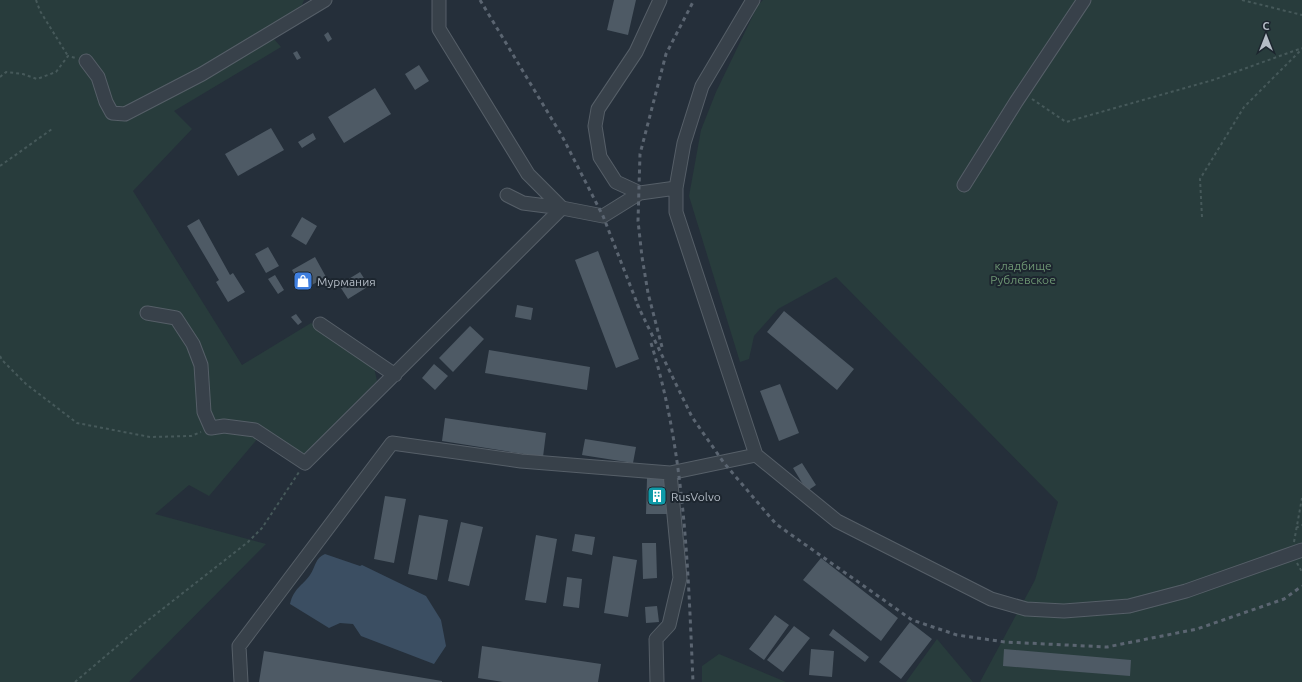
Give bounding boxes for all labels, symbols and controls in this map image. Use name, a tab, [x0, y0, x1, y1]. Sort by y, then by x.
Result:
north arrow	[1246, 16, 1286, 56]
text: С	[1262, 20, 1270, 32]
park label: кладбище Рублевское	[990, 259, 1056, 286]
shop icon: Мурмания	[292, 270, 314, 292]
place label: Мурмания	[317, 275, 376, 288]
building icon: RusVolvo	[646, 485, 668, 507]
place label: RusVolvo	[671, 490, 721, 503]

